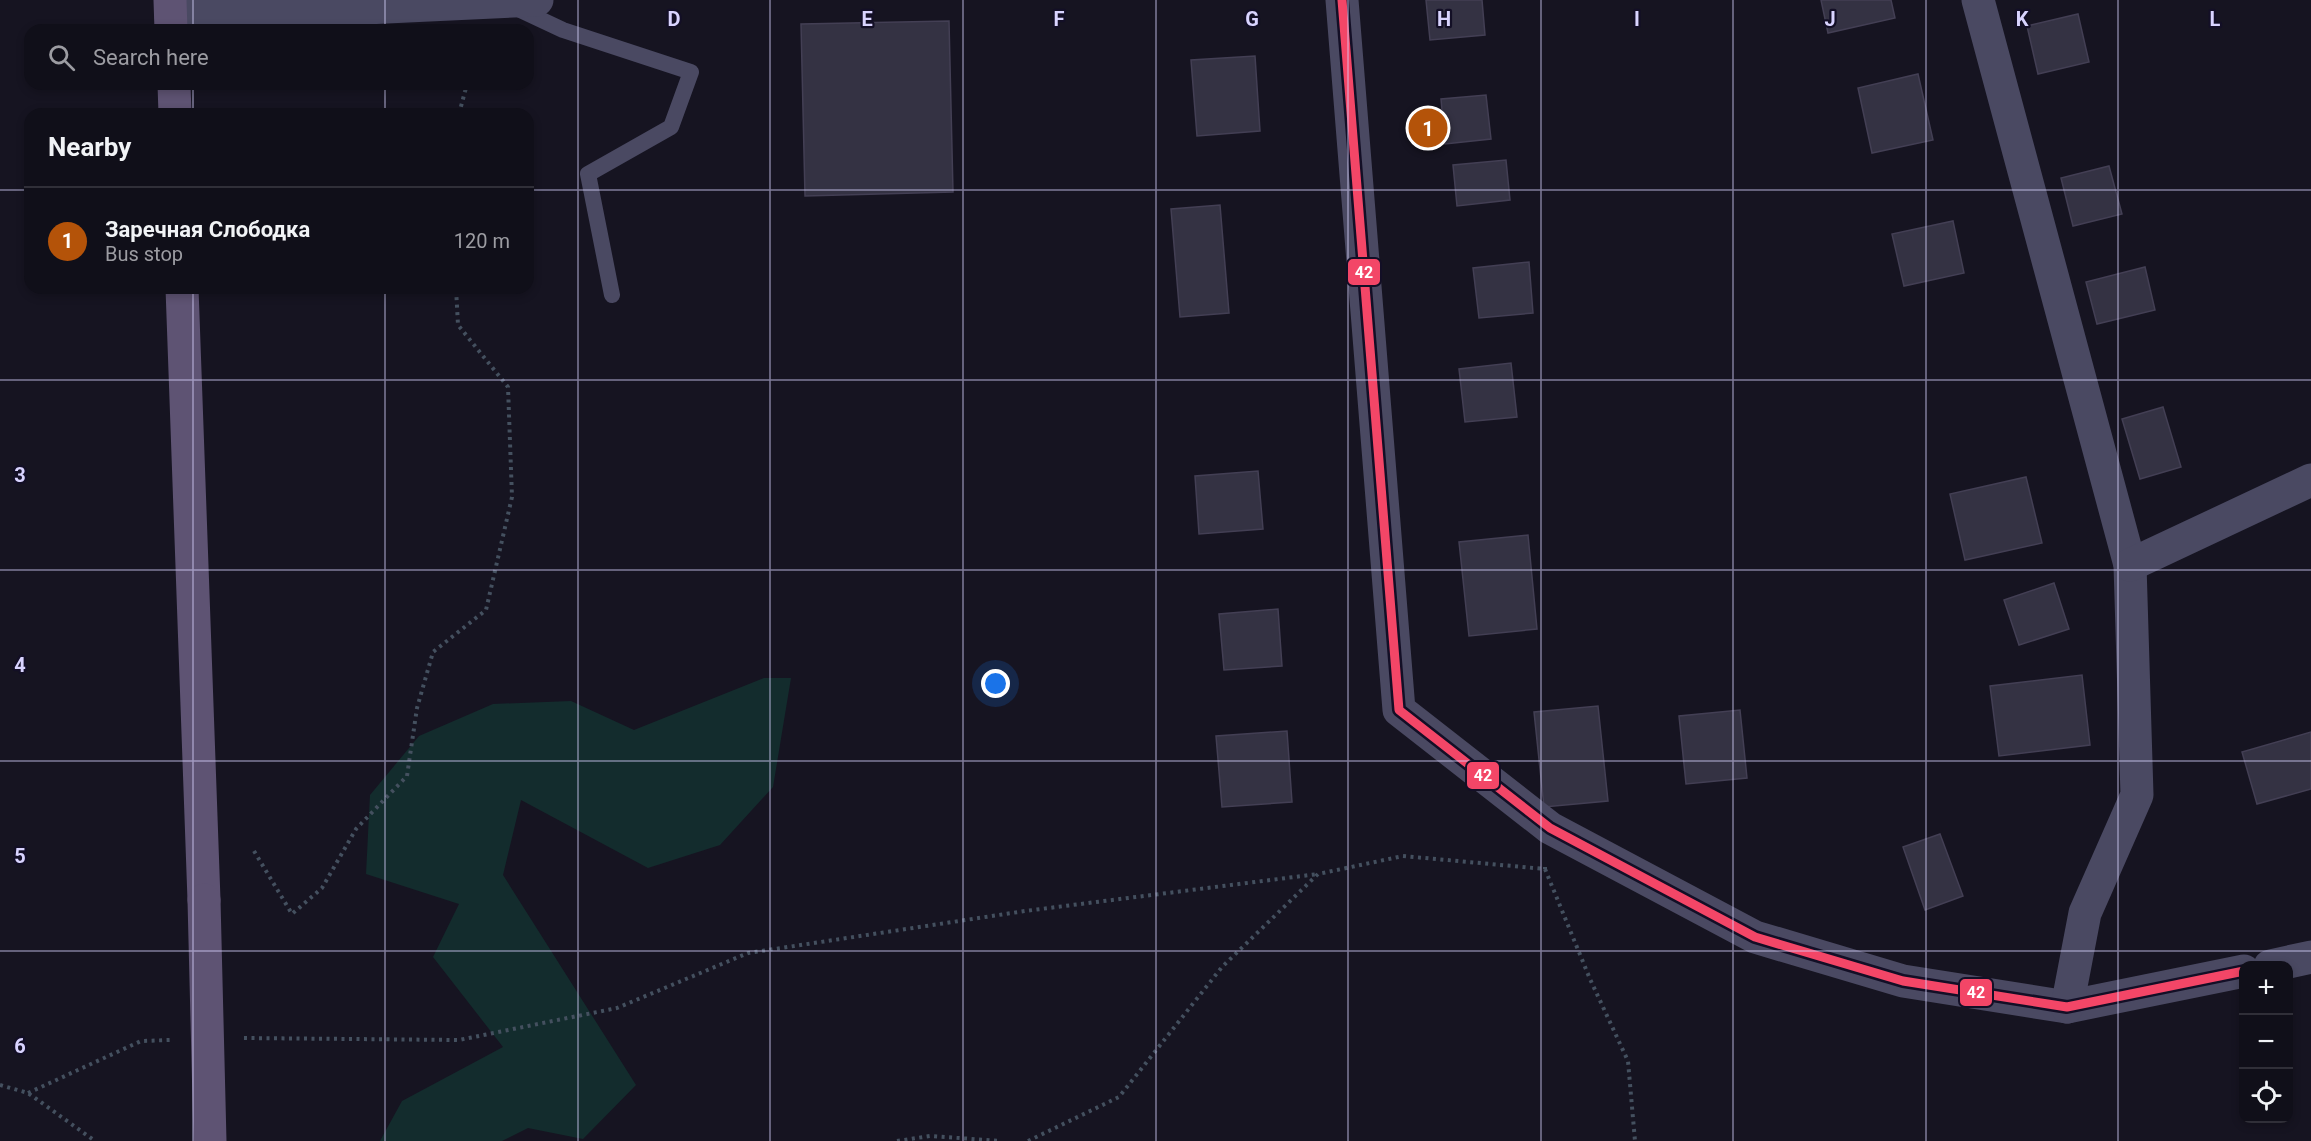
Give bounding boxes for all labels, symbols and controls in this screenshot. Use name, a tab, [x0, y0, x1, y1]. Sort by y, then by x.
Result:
text: D	[668, 7, 681, 31]
text: E	[861, 7, 873, 31]
text: F	[1054, 7, 1065, 31]
text: G	[1245, 7, 1259, 31]
text: H	[1437, 7, 1451, 31]
text: I	[1634, 7, 1640, 31]
text: J	[1824, 7, 1836, 31]
text: K	[2016, 7, 2029, 31]
text: L	[2210, 7, 2221, 31]
search box	[24, 24, 534, 90]
icon: search	[45, 41, 78, 74]
text: Search here	[93, 45, 209, 70]
pin: 1	[1408, 106, 1448, 150]
text: Nearby	[48, 132, 131, 162]
text: Заречная Слободка	[105, 217, 310, 242]
text: 1	[62, 229, 73, 253]
text: 120 m	[454, 229, 510, 253]
text: Bus stop	[105, 242, 183, 266]
line badge: 42	[1347, 258, 1381, 286]
text: 42	[1355, 263, 1373, 282]
text: 3	[14, 463, 26, 487]
text: 4	[14, 653, 26, 677]
your location	[981, 669, 1010, 698]
line badge: 42	[1466, 761, 1500, 790]
text: 42	[1474, 766, 1492, 785]
text: 5	[14, 844, 26, 868]
map controls	[2239, 961, 2293, 1123]
button: +	[2239, 961, 2293, 1015]
line badge: 42	[1959, 978, 1993, 1007]
text: 42	[1967, 983, 1985, 1002]
button: −	[2239, 1015, 2293, 1069]
text: 6	[14, 1034, 26, 1058]
button: locate	[2239, 1069, 2293, 1123]

